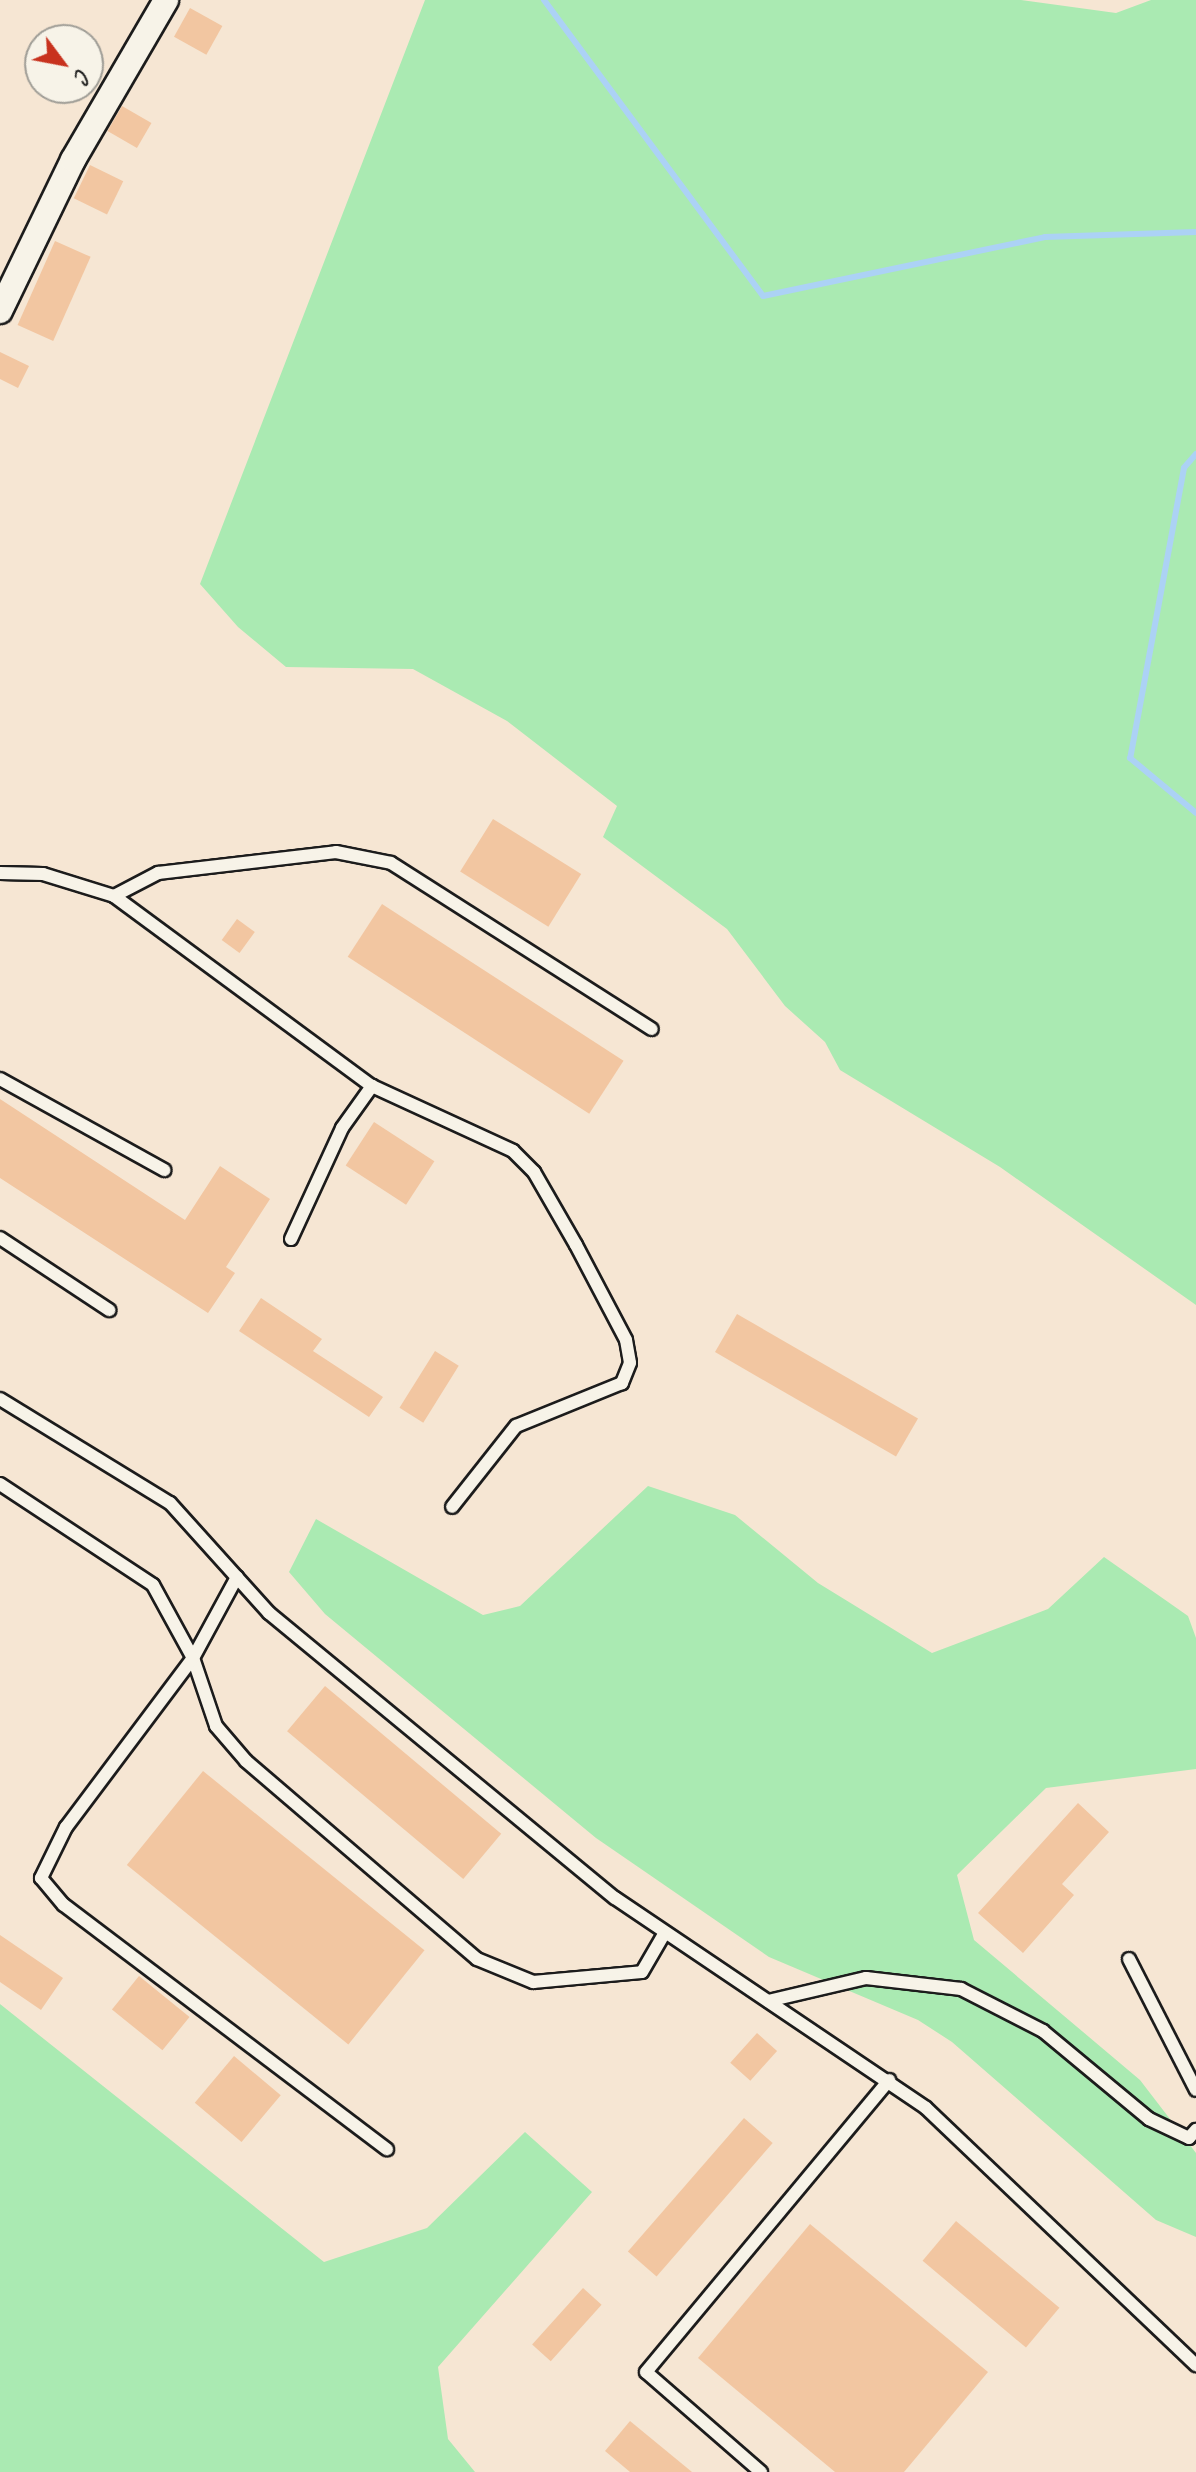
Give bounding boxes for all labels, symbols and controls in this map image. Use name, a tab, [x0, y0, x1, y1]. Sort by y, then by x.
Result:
north arrow	[24, 24, 104, 104]
text: С	[68, 64, 97, 88]

